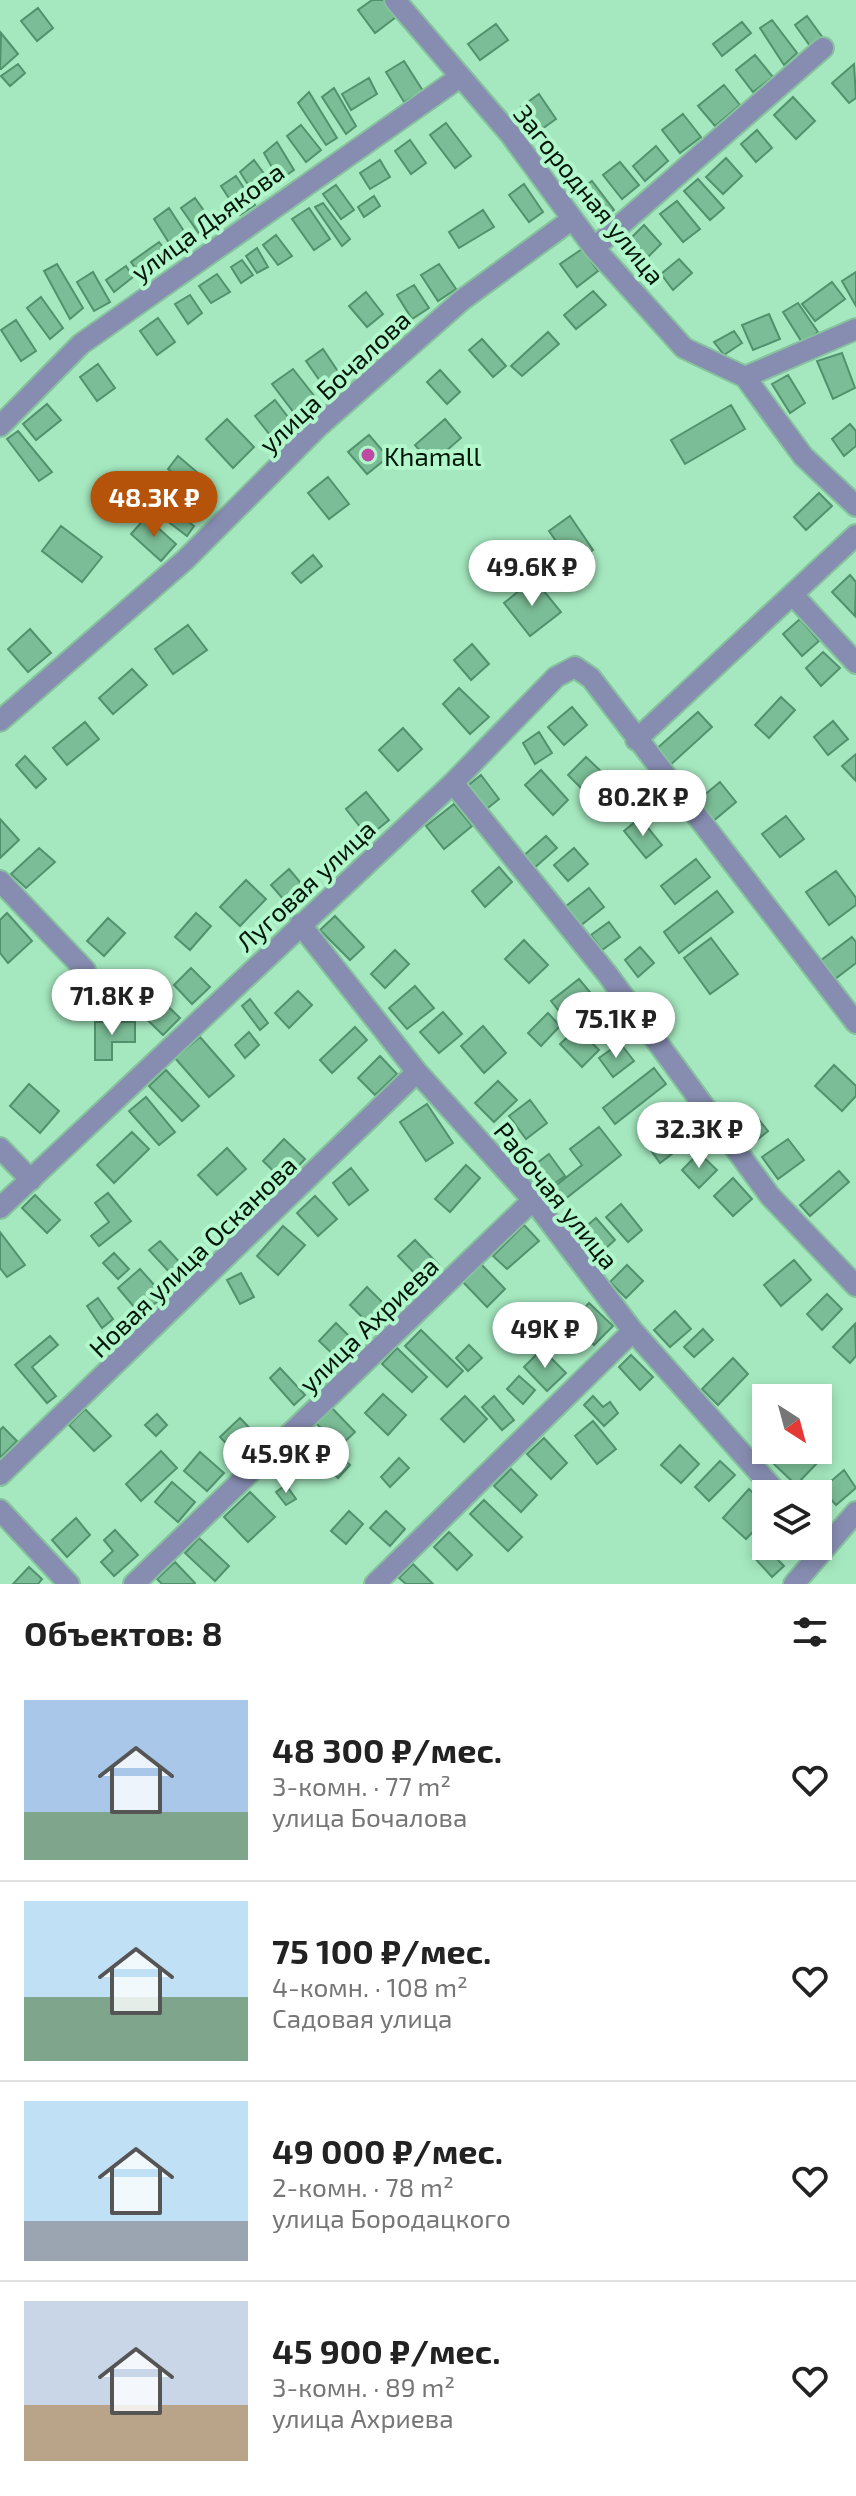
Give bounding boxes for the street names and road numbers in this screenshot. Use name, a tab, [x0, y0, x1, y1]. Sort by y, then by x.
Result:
street label: Загородная улица	[507, 98, 672, 291]
street label: улица Дьякова	[125, 155, 290, 288]
street label: улица Бочалова	[252, 303, 417, 460]
street label: Луговая улица	[229, 813, 382, 958]
street label: Рабочая улица	[487, 1115, 626, 1275]
street label: Новая улица Осканова	[82, 1149, 303, 1364]
street label: улица Ахриева	[292, 1250, 445, 1399]

